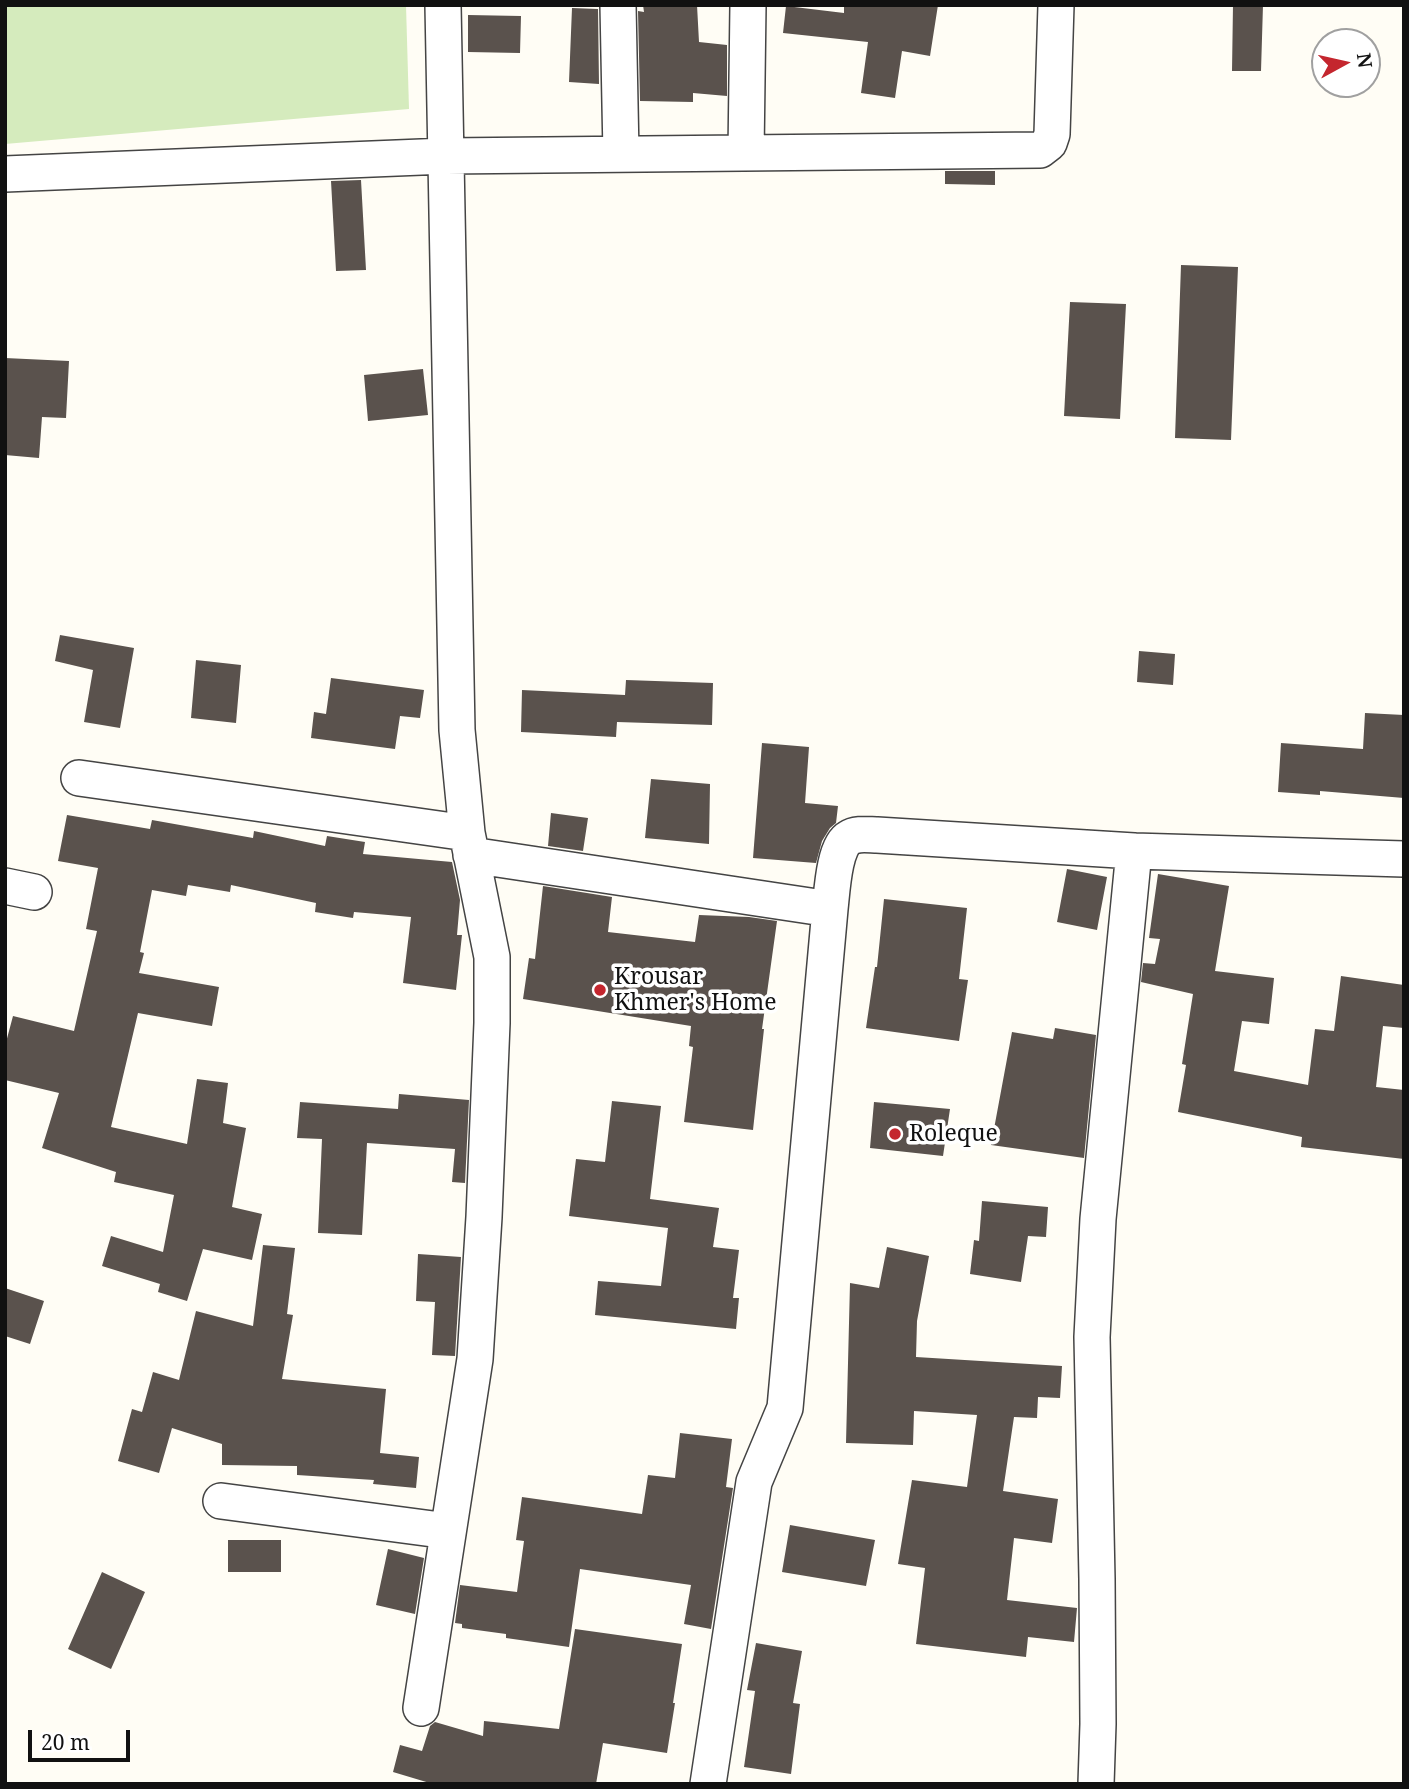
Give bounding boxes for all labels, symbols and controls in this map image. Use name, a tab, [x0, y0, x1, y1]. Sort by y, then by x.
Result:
north arrow	[1311, 28, 1381, 98]
text: N	[1351, 51, 1379, 70]
place label: Krousar Khmer's Home	[614, 963, 777, 1017]
marker: Krousar Khmer's Home	[592, 982, 608, 998]
place label: Roleque	[909, 1120, 998, 1148]
marker: Roleque	[887, 1126, 903, 1142]
scale bar	[32, 1716, 133, 1760]
text: 20 m	[41, 1728, 90, 1756]

